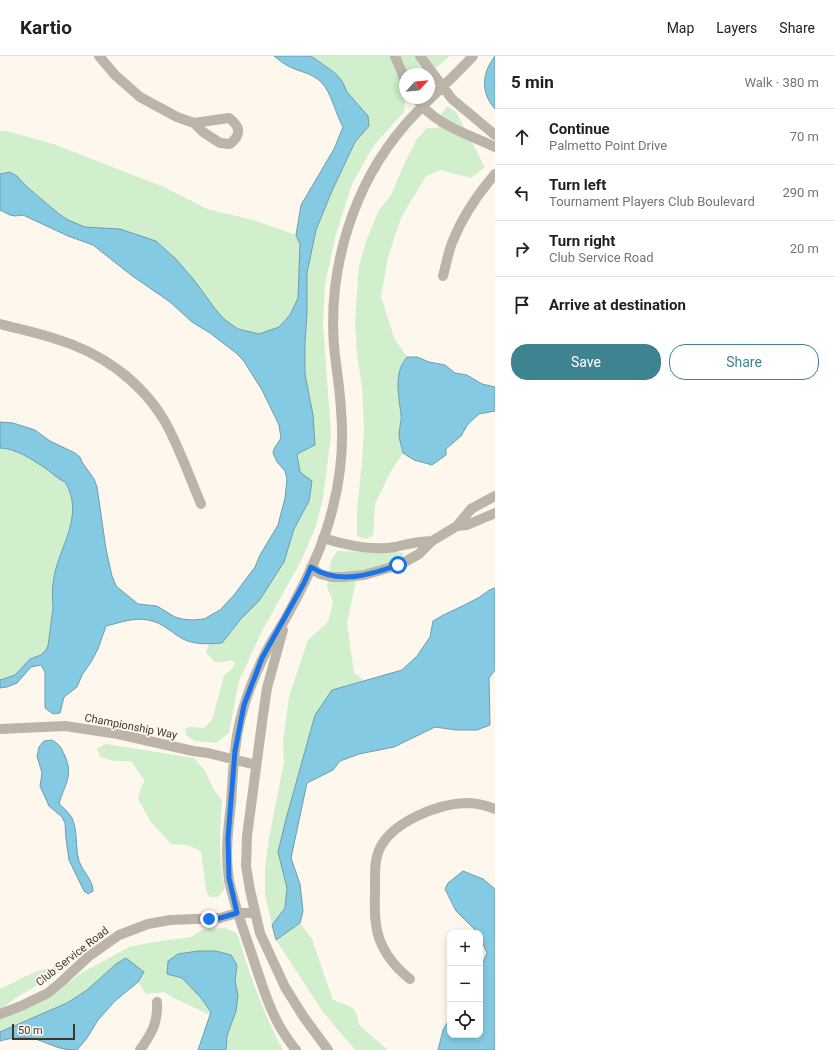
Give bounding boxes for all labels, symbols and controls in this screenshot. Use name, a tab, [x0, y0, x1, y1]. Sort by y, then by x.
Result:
text: Kartio	[20, 16, 72, 39]
text: Map	[667, 20, 694, 36]
text: Layers	[716, 20, 757, 36]
text: Share	[779, 20, 815, 36]
north arrow	[399, 68, 435, 104]
text: 5 min	[511, 72, 554, 92]
text: Walk · 380 m	[744, 75, 819, 90]
text: Continue	[549, 120, 610, 138]
icon: ahead	[511, 126, 533, 148]
text: 70 m	[790, 129, 819, 144]
text: Palmetto Point Drive	[549, 138, 667, 153]
text: Turn left	[549, 176, 606, 194]
icon: left	[511, 182, 533, 204]
text: 290 m	[782, 185, 819, 200]
text: Tournament Players Club Boulevard	[549, 194, 755, 209]
text: Turn right	[549, 232, 615, 250]
icon: right	[511, 238, 533, 260]
text: 20 m	[790, 241, 819, 256]
text: Club Service Road	[549, 250, 654, 265]
icon: arrive	[511, 294, 533, 316]
text: Arrive at destination	[549, 296, 686, 314]
button: Save	[511, 344, 661, 380]
button: Share	[669, 344, 819, 380]
route start	[389, 556, 407, 574]
street label: Championship Way	[83, 711, 179, 742]
route end	[200, 910, 218, 928]
street label: Club Service Road	[33, 924, 111, 989]
map controls	[447, 930, 483, 1038]
button: +	[447, 930, 483, 966]
button: −	[447, 966, 483, 1002]
button: locate	[447, 1002, 483, 1038]
scale bar	[12, 1022, 75, 1041]
text: 50 m	[18, 1024, 43, 1037]

